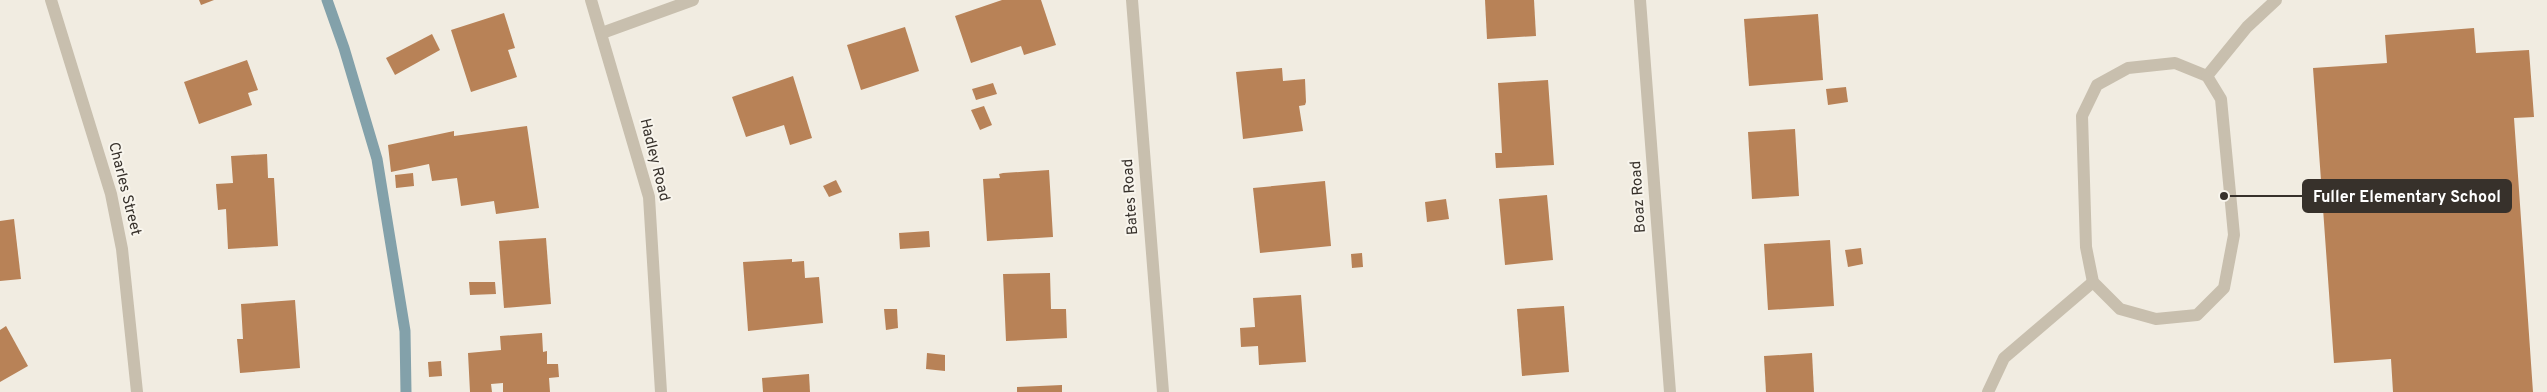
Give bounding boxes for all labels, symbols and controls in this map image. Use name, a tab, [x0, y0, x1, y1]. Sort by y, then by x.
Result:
street label: Hadley Road	[635, 117, 673, 203]
street label: Charles Street	[103, 140, 145, 238]
street label: Bates Road	[1119, 158, 1143, 236]
street label: Boaz Road	[1627, 160, 1651, 234]
callout: Fuller Elementary School	[2303, 180, 2511, 212]
text: Fuller Elementary School	[2313, 188, 2501, 208]

